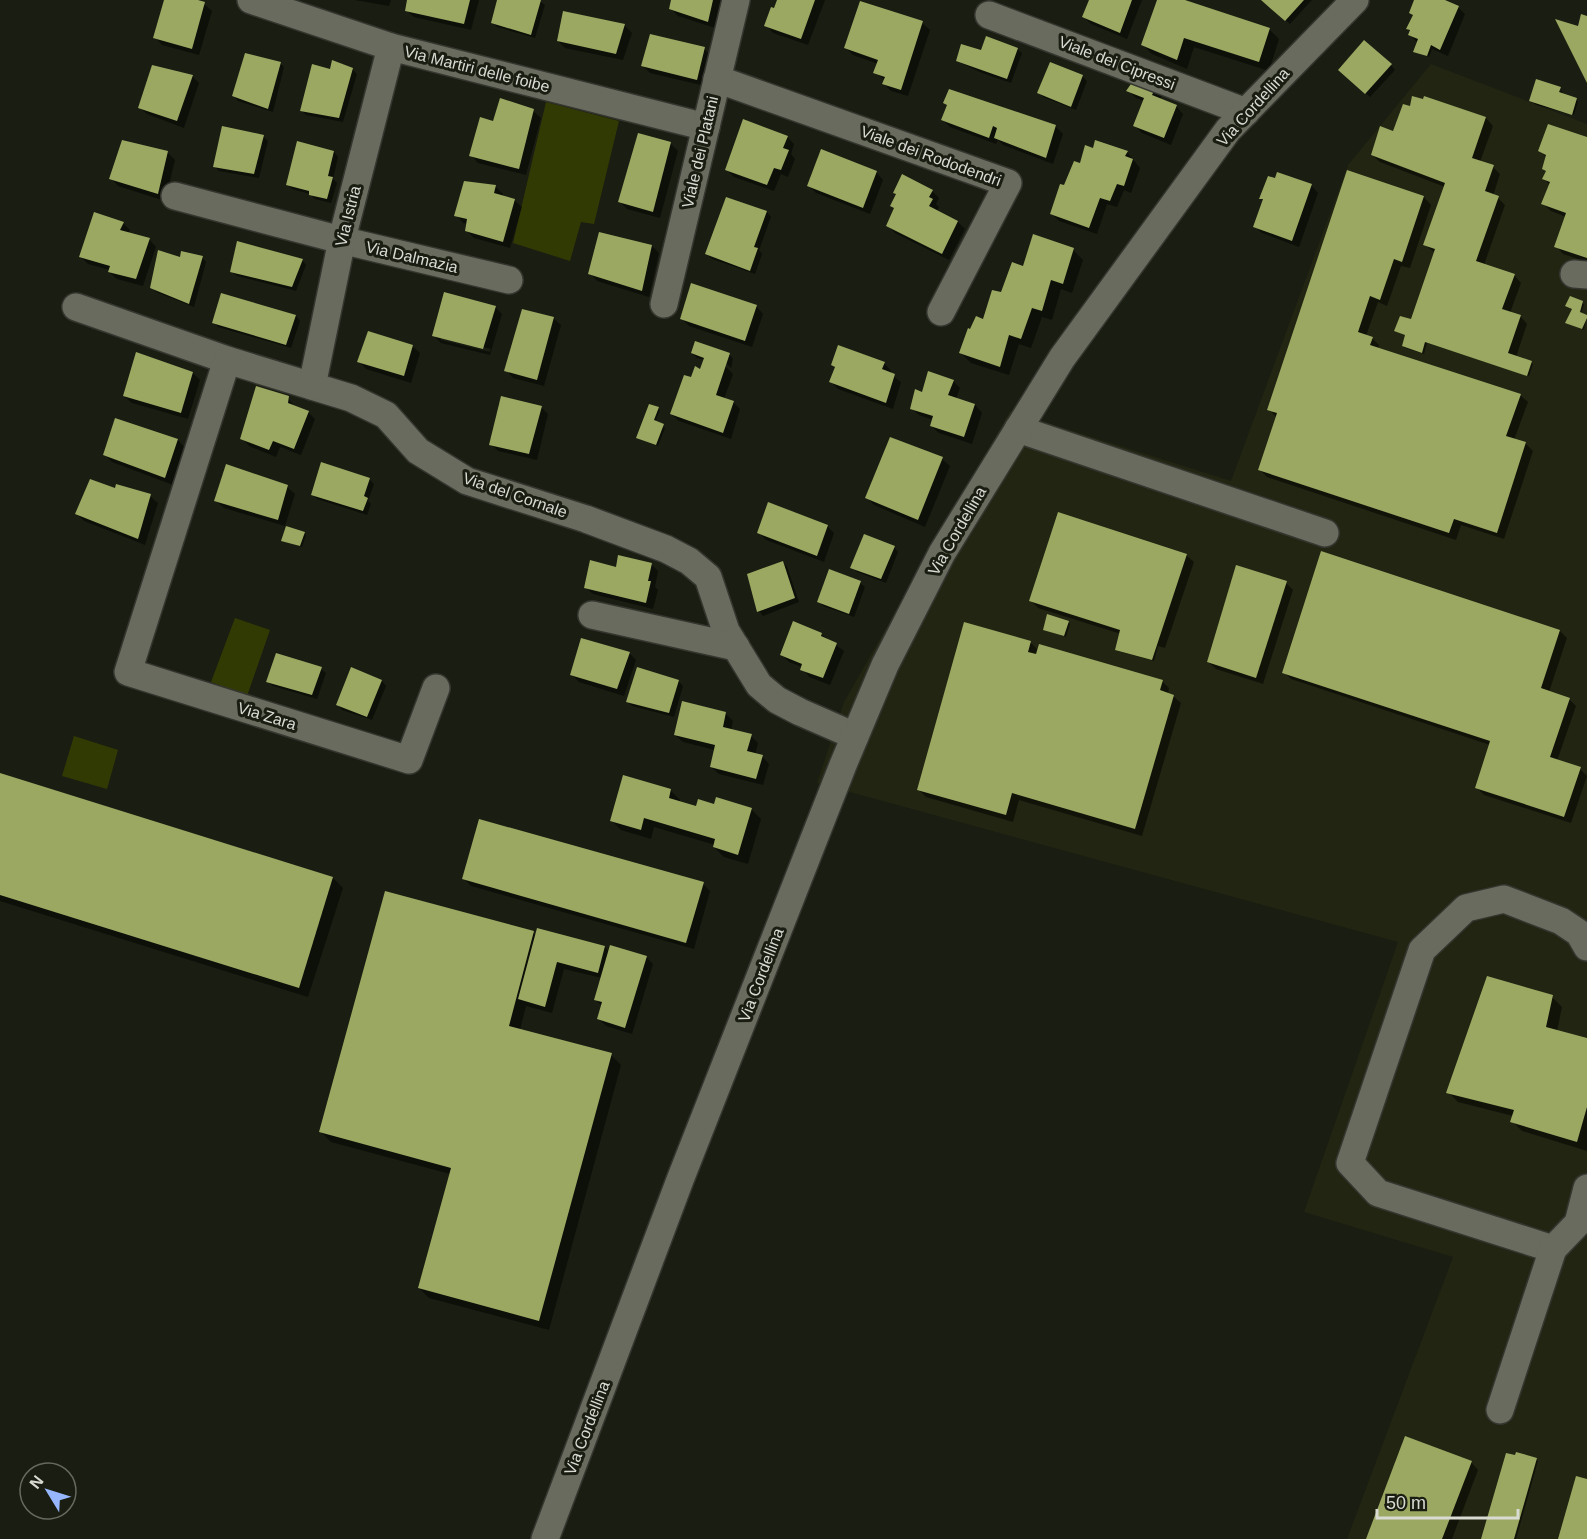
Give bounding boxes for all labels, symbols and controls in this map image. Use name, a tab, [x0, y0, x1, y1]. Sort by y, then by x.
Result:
street label: Viale dei Cipressi	[1056, 33, 1178, 93]
street label: Via Martiri delle foibe	[403, 43, 551, 95]
street label: Via Cordellina	[1213, 64, 1293, 150]
street label: Viale dei Platani	[679, 94, 721, 210]
street label: Viale dei Rododendri	[858, 123, 1004, 189]
street label: Via Istria	[332, 184, 364, 248]
street label: Via Dalmazia	[364, 238, 460, 276]
street label: Via del Cornale	[461, 469, 569, 521]
street label: Via Cordellina	[925, 484, 989, 578]
street label: Via Zara	[236, 699, 298, 733]
street label: Via Cordellina	[735, 926, 787, 1024]
street label: Via Cordellina	[561, 1379, 613, 1477]
north arrow	[18, 1461, 78, 1521]
text: N	[26, 1472, 47, 1492]
scale bar	[1377, 1482, 1518, 1520]
text: 50 m	[1386, 1493, 1426, 1513]

